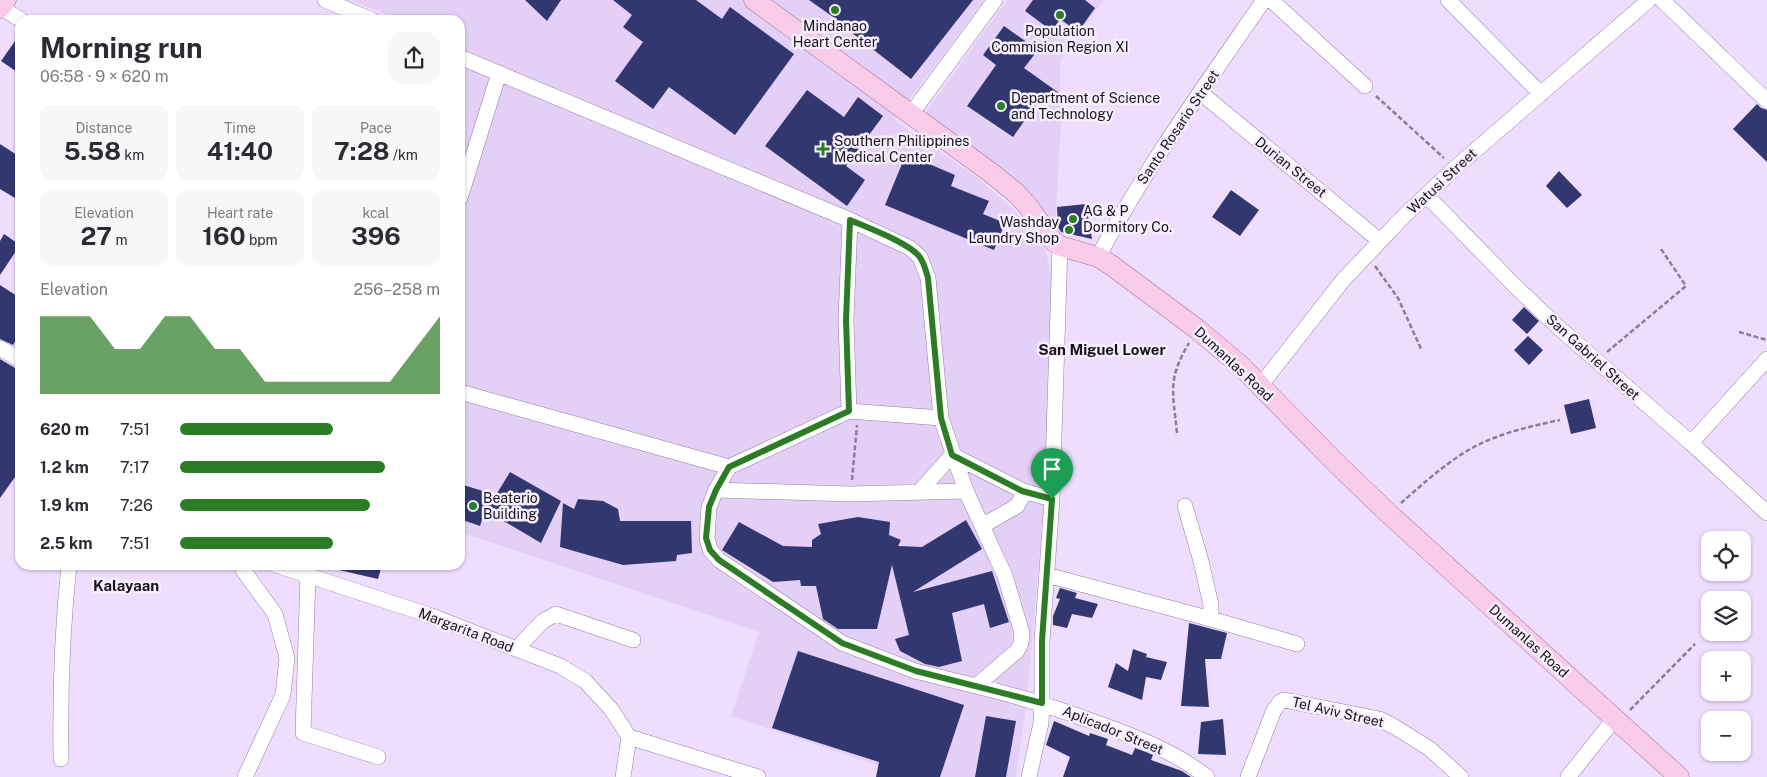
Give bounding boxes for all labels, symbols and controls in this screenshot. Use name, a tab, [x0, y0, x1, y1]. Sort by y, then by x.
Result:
marker: Mindanao Heart Center	[829, 4, 841, 16]
marker: Population Commision Region XI	[1054, 9, 1066, 21]
place label: Mindanao Heart Center	[793, 18, 877, 50]
place label: Population Commision Region XI	[991, 23, 1129, 55]
text: Morning run	[40, 31, 203, 64]
button: share	[388, 32, 440, 84]
text: 06:58 · 9 × 620 m	[40, 67, 169, 86]
street label: Santo Rosario Street	[1134, 67, 1222, 187]
place label: Department of Science and Technology	[1011, 90, 1160, 122]
marker: Department of Science and Technology	[995, 100, 1007, 112]
text: Distance	[76, 120, 132, 136]
text: Time	[224, 120, 256, 136]
text: Pace	[360, 120, 392, 136]
place label: Southern Philippines Medical Center	[834, 133, 969, 165]
street label: Durian Street	[1252, 133, 1330, 201]
text: 5.58	[64, 136, 121, 166]
text: 41:40	[207, 136, 273, 166]
text: 7:28	[334, 136, 390, 166]
marker: Southern Philippines Medical Center	[816, 142, 830, 156]
street label: Watusi Street	[1404, 145, 1480, 217]
text: km	[121, 147, 144, 163]
text: /km	[390, 147, 418, 163]
place label: AG & P Dormitory Co.	[1083, 203, 1172, 235]
text: Elevation	[74, 205, 134, 221]
text: Heart rate	[207, 205, 273, 221]
text: kcal	[362, 205, 390, 221]
marker: AG & P Dormitory Co.	[1067, 213, 1079, 225]
place label: Washday Laundry Shop	[968, 214, 1060, 246]
text: 27	[80, 221, 112, 251]
text: 160	[202, 221, 246, 251]
text: 396	[351, 221, 401, 251]
marker: Washday Laundry Shop	[1063, 224, 1075, 236]
text: m	[112, 232, 128, 248]
text: bpm	[246, 232, 278, 248]
text: Elevation	[40, 280, 108, 299]
text: 256–258 m	[354, 280, 440, 299]
street label: San Gabriel Street	[1543, 311, 1643, 403]
street label: Dumanlas Road	[1192, 324, 1276, 404]
district label: San Miguel Lower	[1038, 341, 1166, 358]
text: 620 m	[40, 420, 89, 439]
text: 7:51	[120, 420, 150, 439]
pin	[1031, 448, 1073, 499]
icon: arrive	[1038, 455, 1066, 483]
text: 1.2 km	[40, 458, 89, 477]
text: 7:17	[120, 458, 149, 477]
place label: Beaterio Building	[483, 490, 538, 522]
text: 1.9 km	[40, 496, 89, 515]
text: 7:26	[120, 496, 153, 515]
marker: Beaterio Building	[467, 500, 479, 512]
map controls	[1701, 531, 1751, 761]
button: locate	[1701, 531, 1751, 581]
text: 2.5 km	[40, 534, 92, 553]
text: 7:51	[120, 534, 150, 553]
district label: Kalayaan	[93, 577, 159, 594]
button: layers	[1701, 591, 1751, 641]
street label: Dumanlas Road	[1486, 601, 1572, 681]
street label: Margarita Road	[416, 605, 516, 655]
button: +	[1701, 651, 1751, 701]
street label: Tel Aviv Street	[1290, 694, 1386, 730]
street label: Aplicador Street	[1060, 703, 1166, 757]
button: −	[1701, 711, 1751, 761]

